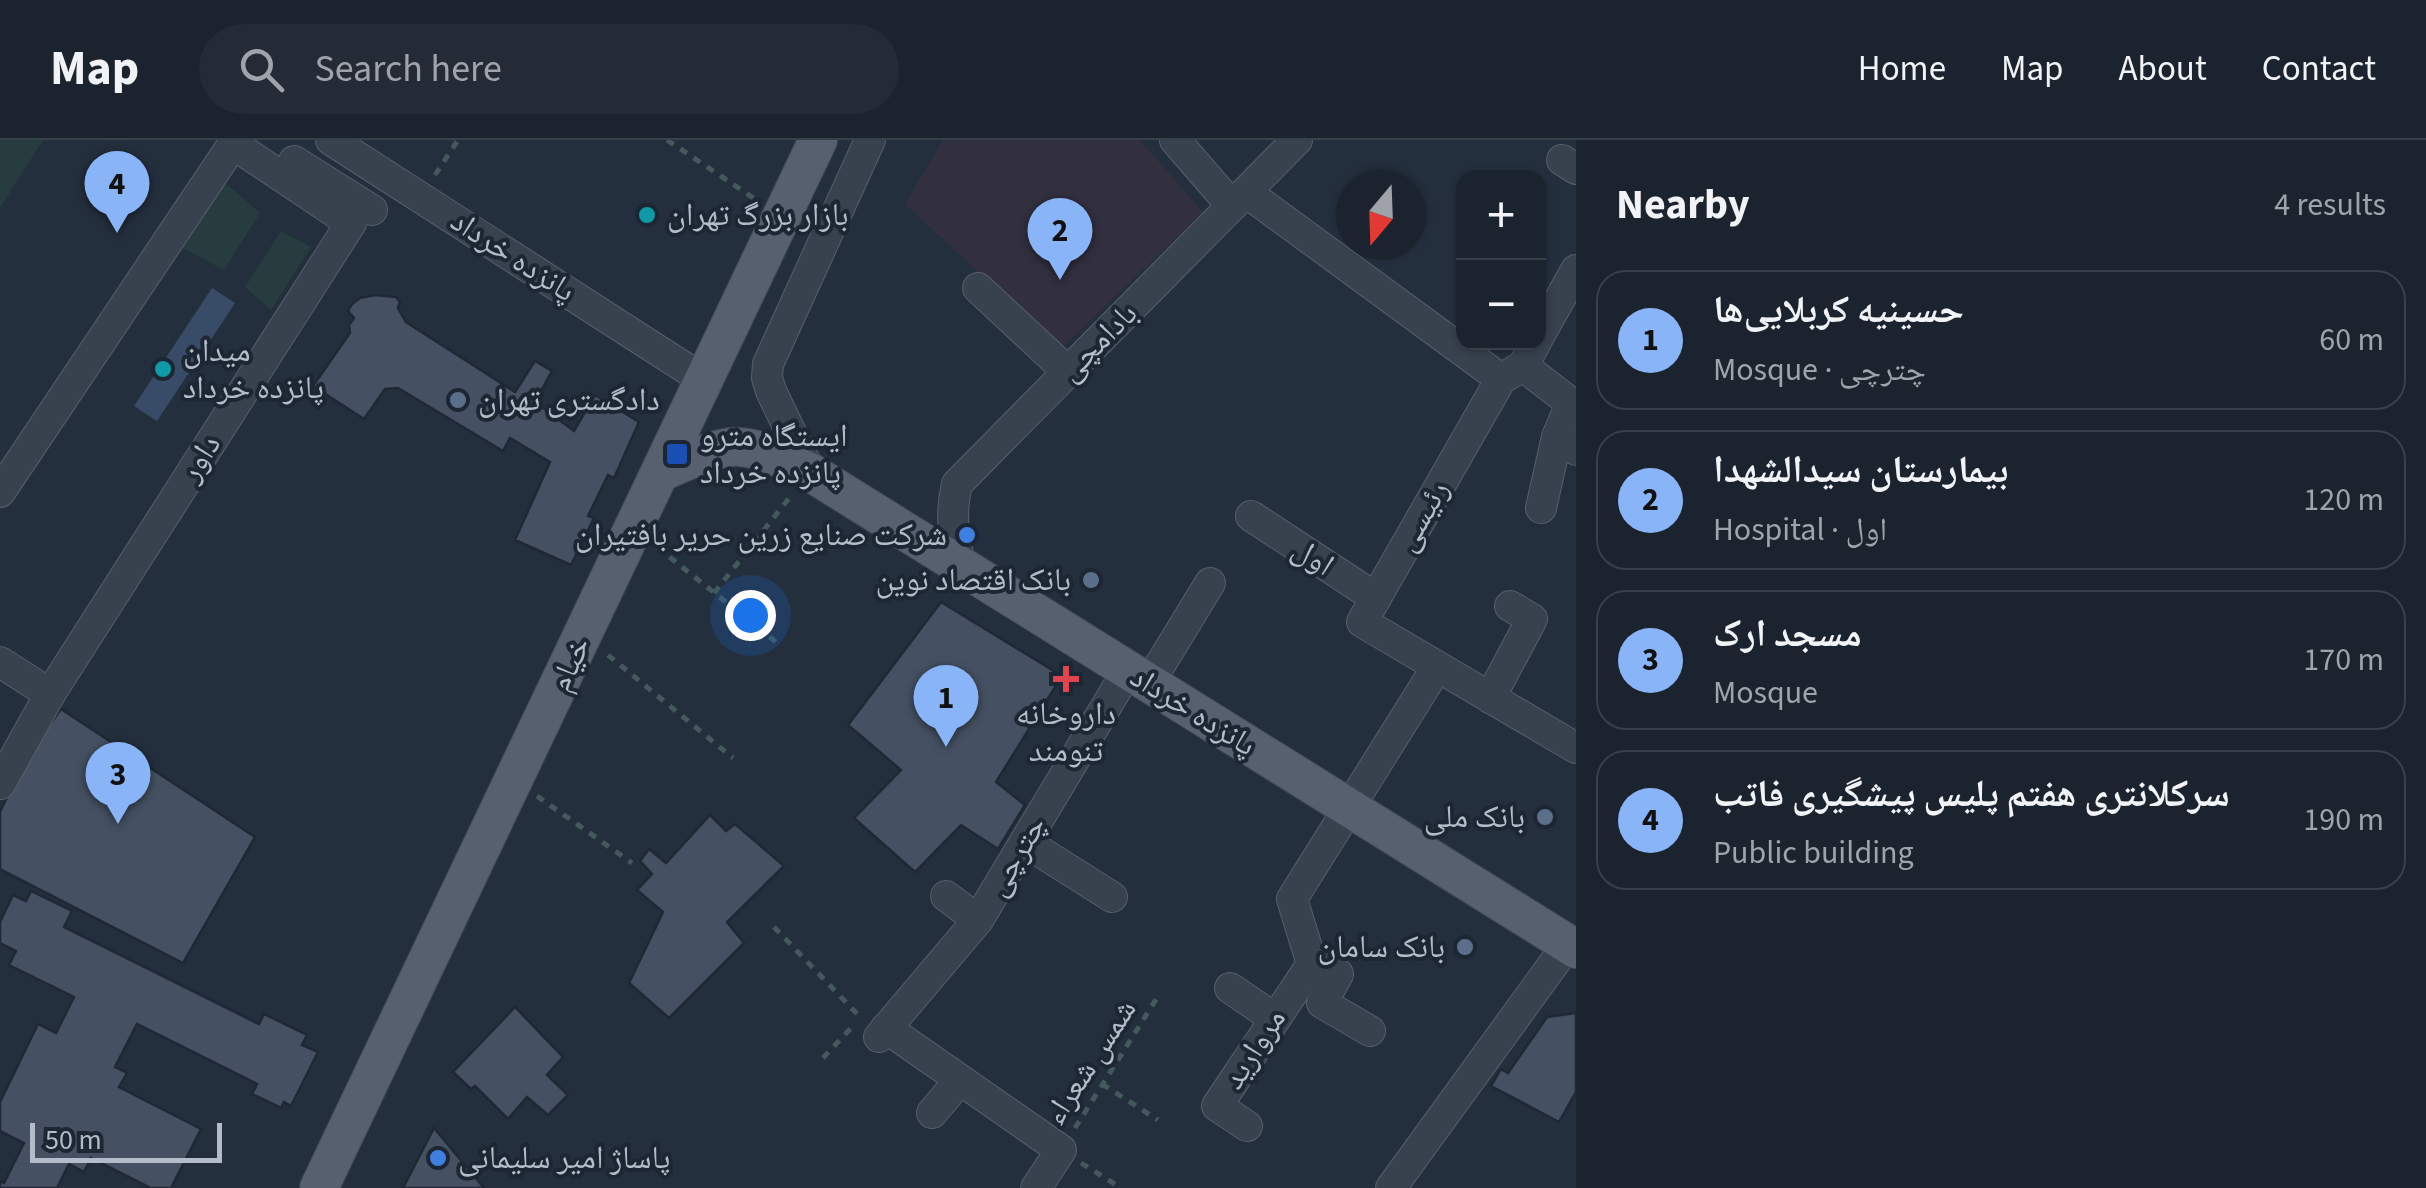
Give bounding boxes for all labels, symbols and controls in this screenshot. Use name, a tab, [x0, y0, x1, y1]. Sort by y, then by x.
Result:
search box	[199, 24, 899, 114]
text: Map	[50, 35, 139, 103]
icon: search	[234, 42, 289, 97]
text: Search here	[314, 42, 502, 96]
text: Home	[1858, 44, 1946, 94]
text: Map	[2001, 44, 2064, 94]
text: About	[2119, 44, 2207, 94]
text: Contact	[2262, 44, 2376, 94]
pin: 4	[84, 151, 150, 233]
north arrow	[1336, 170, 1426, 260]
map controls	[1456, 170, 1546, 350]
button: +	[1456, 170, 1546, 260]
text: Nearby	[1616, 175, 1750, 235]
text: 4 results	[2274, 182, 2386, 228]
place label: بازار بزرگ تهران	[667, 192, 849, 238]
street label: پانزده خرداد	[441, 198, 585, 314]
pin: 2	[1028, 198, 1092, 280]
marker: بازار بزرگ تهران	[636, 204, 658, 226]
button: −	[1456, 260, 1546, 350]
text: حسینیه کربلایی‌ها	[1713, 283, 1964, 337]
street label: بادامچی	[1048, 292, 1148, 392]
text: 1	[1642, 317, 1659, 363]
text: 60 m	[2319, 317, 2384, 363]
place label: میدان پانزده خرداد	[183, 328, 324, 411]
text: Mosque · چترچی	[1713, 347, 1926, 393]
marker: میدان پانزده خرداد	[152, 358, 174, 380]
place label: دادگستری تهران	[478, 377, 660, 423]
marker: دادگستری تهران	[447, 389, 469, 411]
place label: ایستگاه مترو پانزده خرداد	[700, 413, 848, 496]
street label: داور	[167, 425, 232, 492]
marker: ایستگاه مترو پانزده خرداد	[664, 441, 690, 467]
text: بیمارستان سیدالشهدا	[1713, 443, 2008, 497]
street label: رئیسی	[1383, 472, 1461, 560]
text: 2	[1642, 477, 1659, 523]
text: 120 m	[2303, 477, 2384, 523]
text: Hospital · اول	[1713, 507, 1887, 553]
place label: شرکت صنایع زرین حریر بافتیران	[575, 512, 947, 558]
marker: شرکت صنایع زرین حریر بافتیران	[956, 524, 978, 546]
street label: اول	[1283, 526, 1343, 588]
place label: بانک اقتصاد نوین	[875, 557, 1071, 603]
marker: بانک اقتصاد نوین	[1080, 569, 1102, 591]
your location	[725, 590, 776, 641]
text: مسجد ارک	[1713, 607, 1862, 661]
street label: خیام	[537, 629, 603, 699]
text: 3	[1642, 637, 1659, 683]
text: 170 m	[2303, 637, 2384, 683]
street label: پانزده خرداد	[1121, 654, 1265, 768]
pin: 1	[914, 664, 978, 747]
marker: داروخانه تنومند	[1055, 668, 1077, 690]
text: Mosque	[1713, 670, 1818, 716]
place label: داروخانه تنومند	[1016, 691, 1116, 774]
pin: 3	[86, 742, 150, 824]
text: سرکلانتری هفتم پلیس پیشگیری فاتب	[1713, 767, 2230, 821]
place label: بانک ملی	[1424, 794, 1525, 840]
text: 4	[1642, 797, 1659, 843]
text: 190 m	[2303, 797, 2384, 843]
marker: بانک ملی	[1534, 806, 1556, 828]
street label: چترچی	[974, 807, 1058, 905]
text: Public building	[1713, 830, 1914, 876]
place label: بانک سامان	[1317, 924, 1445, 970]
marker: بانک سامان	[1454, 936, 1476, 958]
street label: شمس شعراء	[1032, 990, 1148, 1134]
street label: مروارید	[1211, 999, 1297, 1099]
scale bar	[30, 1118, 222, 1162]
text: 50 m	[45, 1120, 102, 1160]
place label: پاساژ امیر سلیمانی	[458, 1135, 671, 1181]
marker: پاساژ امیر سلیمانی	[427, 1147, 449, 1169]

